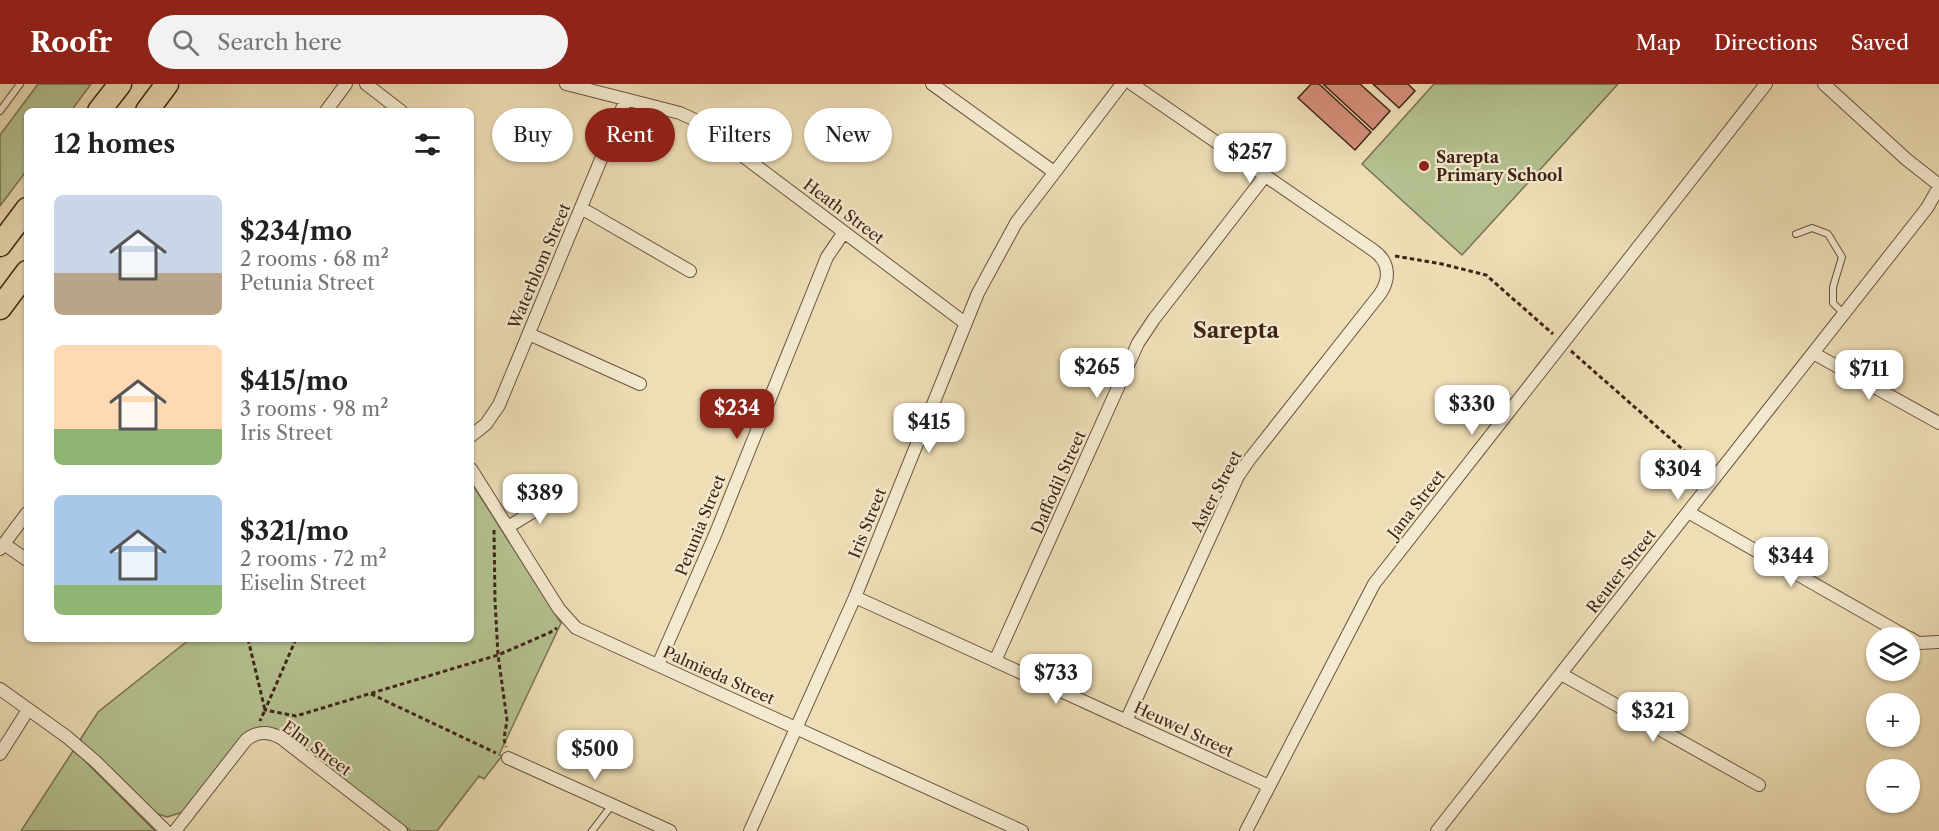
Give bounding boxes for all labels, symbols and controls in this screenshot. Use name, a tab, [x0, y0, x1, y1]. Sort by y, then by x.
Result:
search box	[148, 15, 568, 69]
text: Roofr	[30, 25, 112, 59]
icon: search	[169, 26, 202, 59]
text: Search here	[217, 29, 342, 56]
text: Map	[1636, 30, 1681, 55]
text: Directions	[1714, 30, 1818, 55]
text: Saved	[1851, 30, 1909, 55]
chip: Buy	[492, 108, 573, 162]
chip: Rent	[585, 108, 675, 162]
chip: Filters	[687, 108, 792, 162]
chip: New	[804, 108, 892, 162]
text: 12 homes	[54, 128, 175, 160]
icon: filters	[411, 128, 444, 161]
pin: $257	[1214, 133, 1286, 184]
text: $257	[1228, 140, 1272, 164]
place label: Sarepta Primary School	[1436, 147, 1563, 185]
marker: Sarepta Primary School	[1417, 159, 1431, 173]
street label: Heath Street	[800, 174, 889, 248]
street label: Waterblom Street	[503, 200, 575, 333]
text: $234/mo	[240, 215, 352, 247]
icon: home	[102, 219, 174, 291]
text: 2 rooms · 68 m²	[240, 247, 389, 271]
text: Petunia Street	[240, 271, 374, 295]
district label: Sarepta	[1193, 317, 1280, 344]
pin: $265	[1061, 348, 1133, 399]
pin: $711	[1833, 350, 1905, 401]
text: $265	[1074, 355, 1120, 379]
text: $711	[1849, 357, 1889, 381]
text: $415/mo	[240, 365, 348, 397]
icon: home	[102, 369, 174, 441]
pin: $330	[1436, 385, 1508, 436]
pin: $234	[701, 389, 773, 440]
text: $330	[1449, 392, 1495, 416]
text: $234	[714, 396, 760, 420]
text: 3 rooms · 98 m²	[240, 397, 388, 421]
pin: $415	[893, 403, 965, 454]
text: $415	[907, 410, 951, 434]
text: Iris Street	[240, 421, 333, 445]
street label: Daffodil Street	[1026, 427, 1090, 537]
street label: Aster Street	[1186, 447, 1246, 536]
pin: $304	[1642, 450, 1714, 501]
text: $304	[1654, 457, 1702, 481]
street label: Jana Street	[1381, 465, 1449, 545]
street label: Petunia Street	[671, 471, 730, 579]
pin: $389	[504, 474, 576, 525]
text: $389	[517, 481, 563, 505]
street label: Iris Street	[844, 485, 890, 561]
text: $321/mo	[240, 515, 348, 547]
icon: home	[102, 519, 174, 591]
street label: Reuter Street	[1582, 525, 1660, 617]
pin: $344	[1755, 537, 1827, 588]
text: $344	[1768, 544, 1814, 568]
text: 2 rooms · 72 m²	[240, 547, 387, 571]
text: Eiselin Street	[240, 571, 366, 595]
map controls	[1866, 627, 1920, 813]
button: layers	[1866, 627, 1920, 681]
street label: Palmieda Street	[660, 641, 778, 709]
pin: $733	[1020, 654, 1092, 705]
text: $733	[1034, 661, 1078, 685]
pin: $321	[1617, 692, 1689, 743]
button: +	[1866, 693, 1920, 747]
street label: Heuwel Street	[1131, 697, 1238, 761]
text: $321	[1631, 699, 1675, 723]
street label: Elm Street	[279, 716, 356, 780]
pin: $500	[559, 730, 631, 781]
text: $500	[571, 737, 619, 761]
button: −	[1866, 759, 1920, 813]

